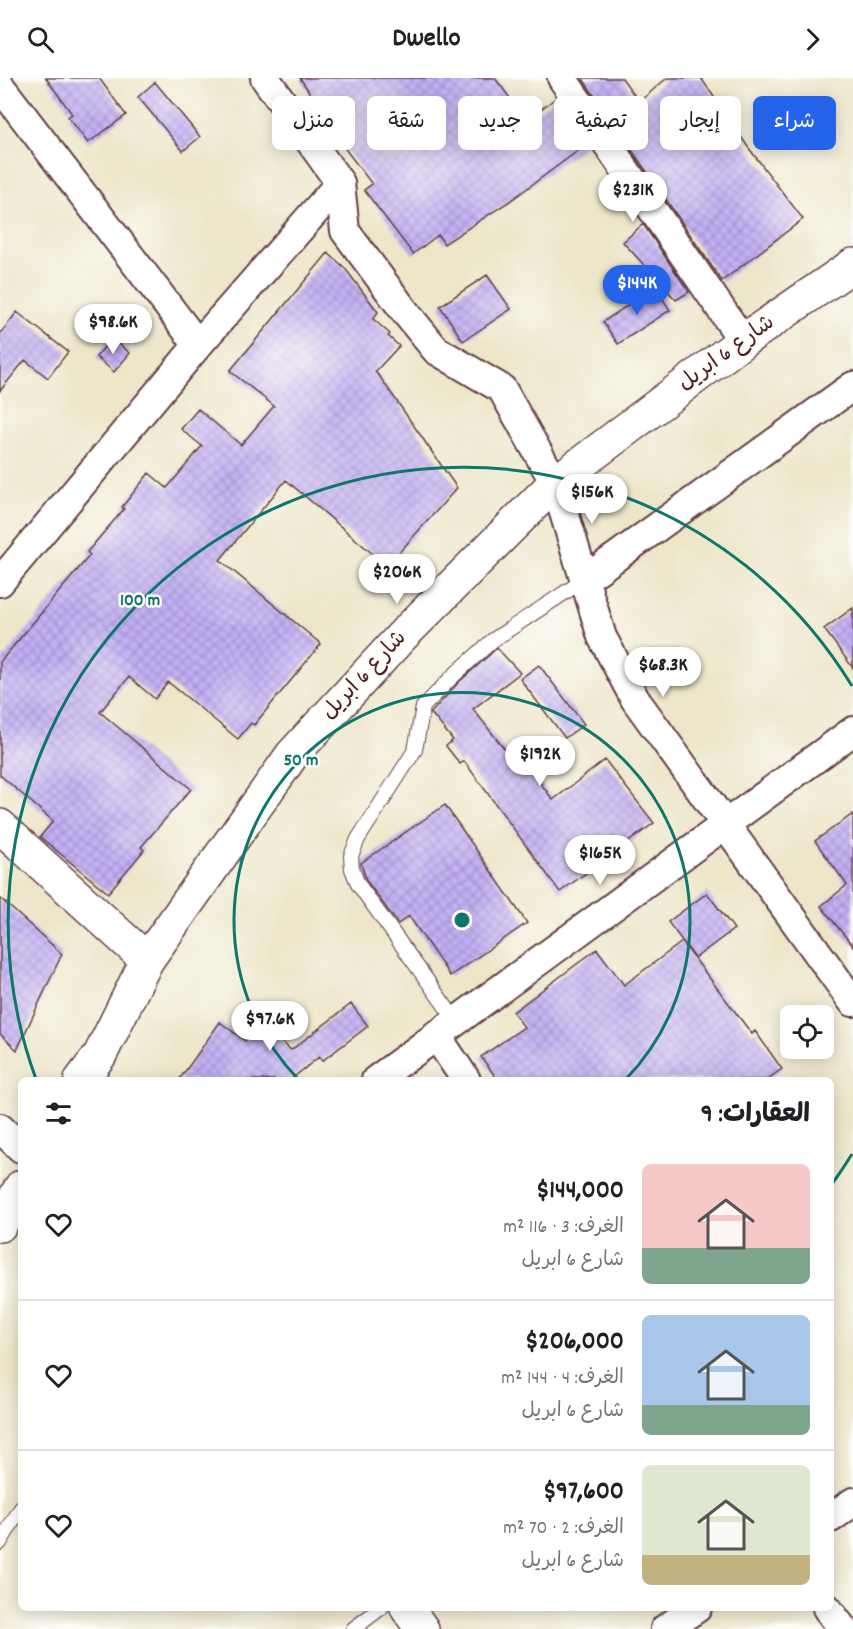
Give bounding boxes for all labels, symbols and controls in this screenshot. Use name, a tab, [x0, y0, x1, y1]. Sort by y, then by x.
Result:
text: Dwello	[392, 20, 461, 59]
icon: search	[24, 23, 57, 56]
icon: forward	[796, 23, 829, 56]
chip: منزل	[272, 96, 355, 150]
chip: شقة	[367, 96, 446, 150]
chip: جديد	[458, 96, 542, 150]
chip: تصفية	[554, 96, 648, 150]
chip: إيجار	[660, 96, 741, 150]
chip: شراء	[753, 96, 836, 150]
pin: $231K	[591, 172, 675, 223]
text: $231K	[612, 177, 654, 205]
pin: $144K	[595, 265, 679, 316]
text: $144K	[617, 270, 657, 298]
pin: $98.6K	[64, 304, 162, 355]
street label: شارع 6 ابريل	[672, 308, 782, 400]
text: $98.6K	[88, 309, 138, 337]
pin: $156K	[550, 474, 634, 525]
text: $156K	[571, 479, 613, 507]
pin: $206K	[355, 554, 439, 605]
text: $206K	[373, 559, 421, 587]
text: 100 m	[120, 589, 160, 614]
street label: شارع 6 ابريل	[315, 624, 415, 728]
pin: $68.3K	[614, 647, 712, 698]
text: $68.3K	[638, 652, 688, 680]
pin: $192K	[498, 736, 582, 787]
text: $192K	[519, 741, 561, 769]
text: 50 m	[284, 749, 318, 774]
pin: $165K	[558, 835, 642, 886]
text: $165K	[579, 840, 621, 868]
centre of rings	[452, 910, 472, 930]
pin: $97.6K	[221, 1001, 319, 1052]
map controls	[780, 1005, 834, 1059]
button: locate	[780, 1005, 834, 1059]
text: $97.6K	[245, 1006, 295, 1034]
icon: filters	[42, 1097, 75, 1130]
text: العقارات: 9	[701, 1097, 810, 1134]
text: $144,000	[536, 1173, 624, 1210]
icon: home	[690, 1188, 762, 1260]
icon: heart	[42, 1208, 75, 1241]
text: الغرف: 3 · 116 m²	[503, 1214, 624, 1242]
text: شارع 6 ابريل	[522, 1247, 624, 1275]
text: $206,000	[525, 1324, 624, 1361]
icon: home	[690, 1339, 762, 1411]
icon: heart	[42, 1359, 75, 1392]
text: الغرف: 4 · 144 m²	[501, 1365, 624, 1393]
text: شارع 6 ابريل	[522, 1398, 624, 1426]
text: $97,600	[543, 1474, 624, 1511]
icon: home	[690, 1489, 762, 1561]
icon: heart	[42, 1509, 75, 1542]
text: الغرف: 2 · 70 m²	[503, 1515, 624, 1543]
text: شارع 6 ابريل	[522, 1548, 624, 1576]

